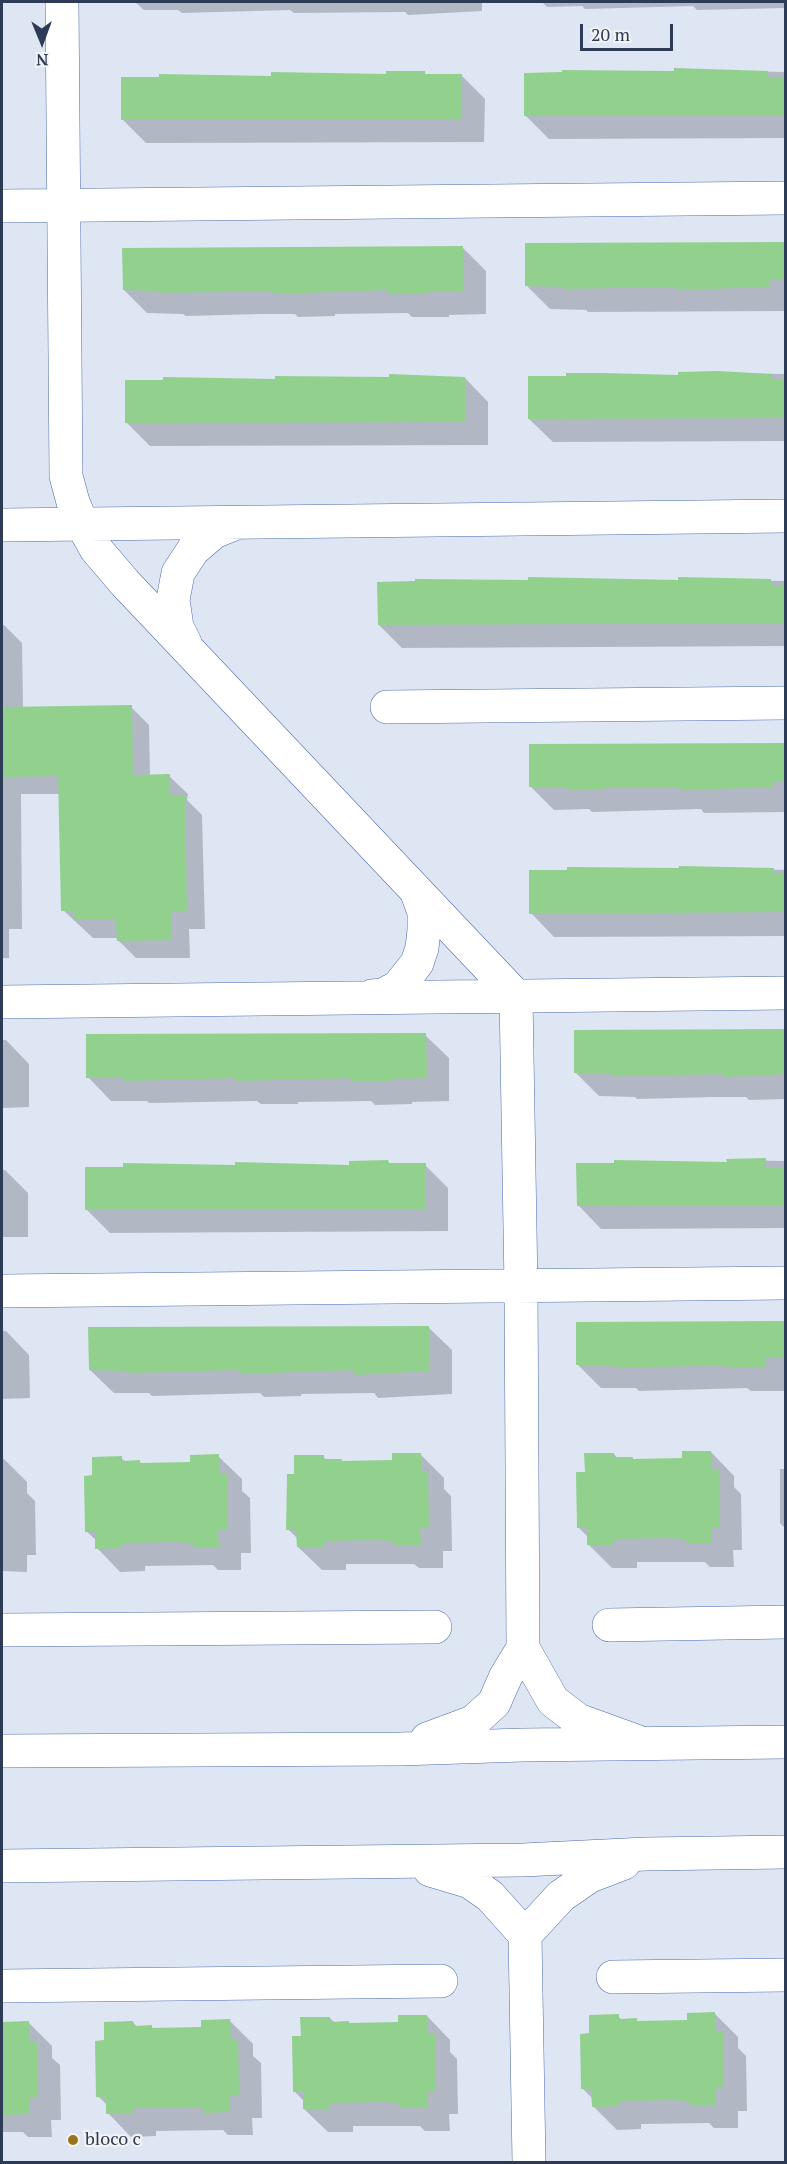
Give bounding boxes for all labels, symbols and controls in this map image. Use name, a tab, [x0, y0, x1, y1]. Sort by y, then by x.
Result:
north arrow	[12, 12, 72, 72]
scale bar	[583, 12, 676, 50]
text: 20 m	[591, 22, 630, 46]
text: N	[36, 49, 49, 71]
place label: bloco c	[85, 2129, 141, 2151]
marker: bloco c	[66, 2133, 80, 2147]

